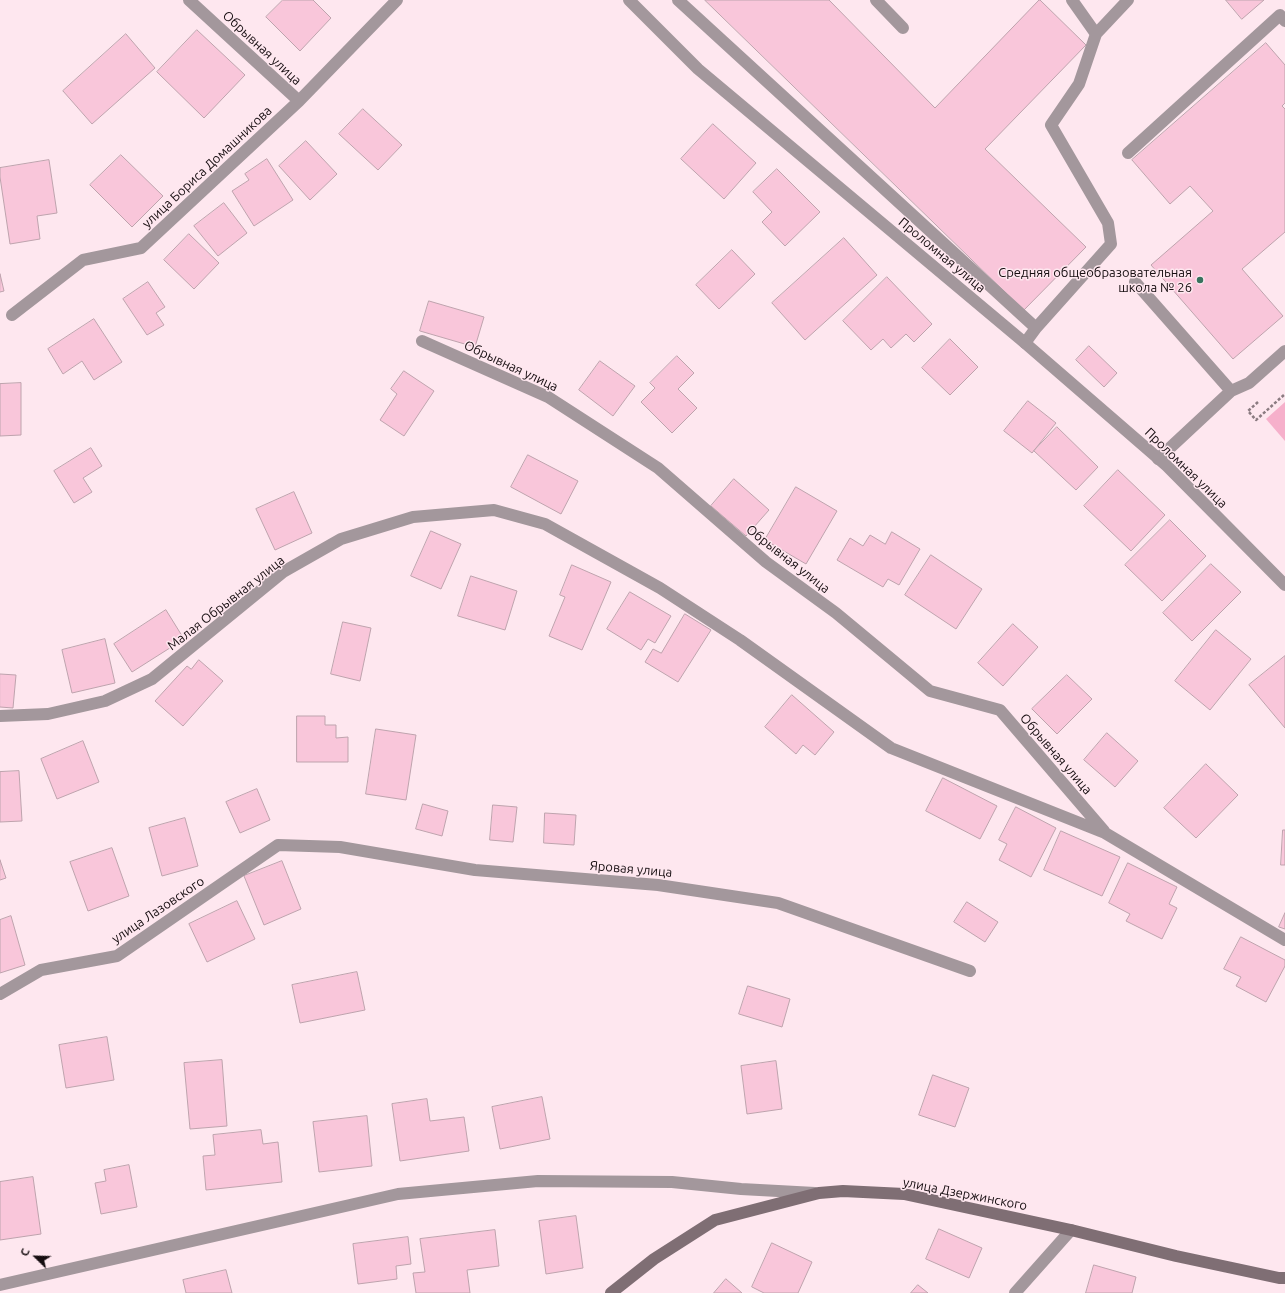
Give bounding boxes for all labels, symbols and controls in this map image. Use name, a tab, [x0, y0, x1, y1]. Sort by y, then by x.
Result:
street label: Обрывная улица	[219, 8, 305, 88]
street label: улица Бориса Домашникова	[139, 103, 275, 231]
street label: Проломная улица	[895, 214, 989, 296]
place label: Средняя общеобразовательная школа № 26	[998, 265, 1192, 296]
marker: Средняя общеобразовательная школа № 26	[1195, 275, 1205, 285]
street label: Обрывная улица	[461, 337, 561, 395]
street label: Проломная улица	[1141, 425, 1231, 511]
street label: Обрывная улица	[743, 521, 833, 597]
street label: Малая Обрывная улица	[164, 552, 288, 654]
street label: Обрывная улица	[1017, 710, 1095, 798]
street label: Яровая улица	[589, 858, 673, 880]
street label: улица Лазовского	[109, 873, 207, 947]
street label: улица Дзержинского	[902, 1174, 1028, 1214]
north arrow	[16, 1237, 56, 1277]
text: С	[18, 1247, 32, 1258]

